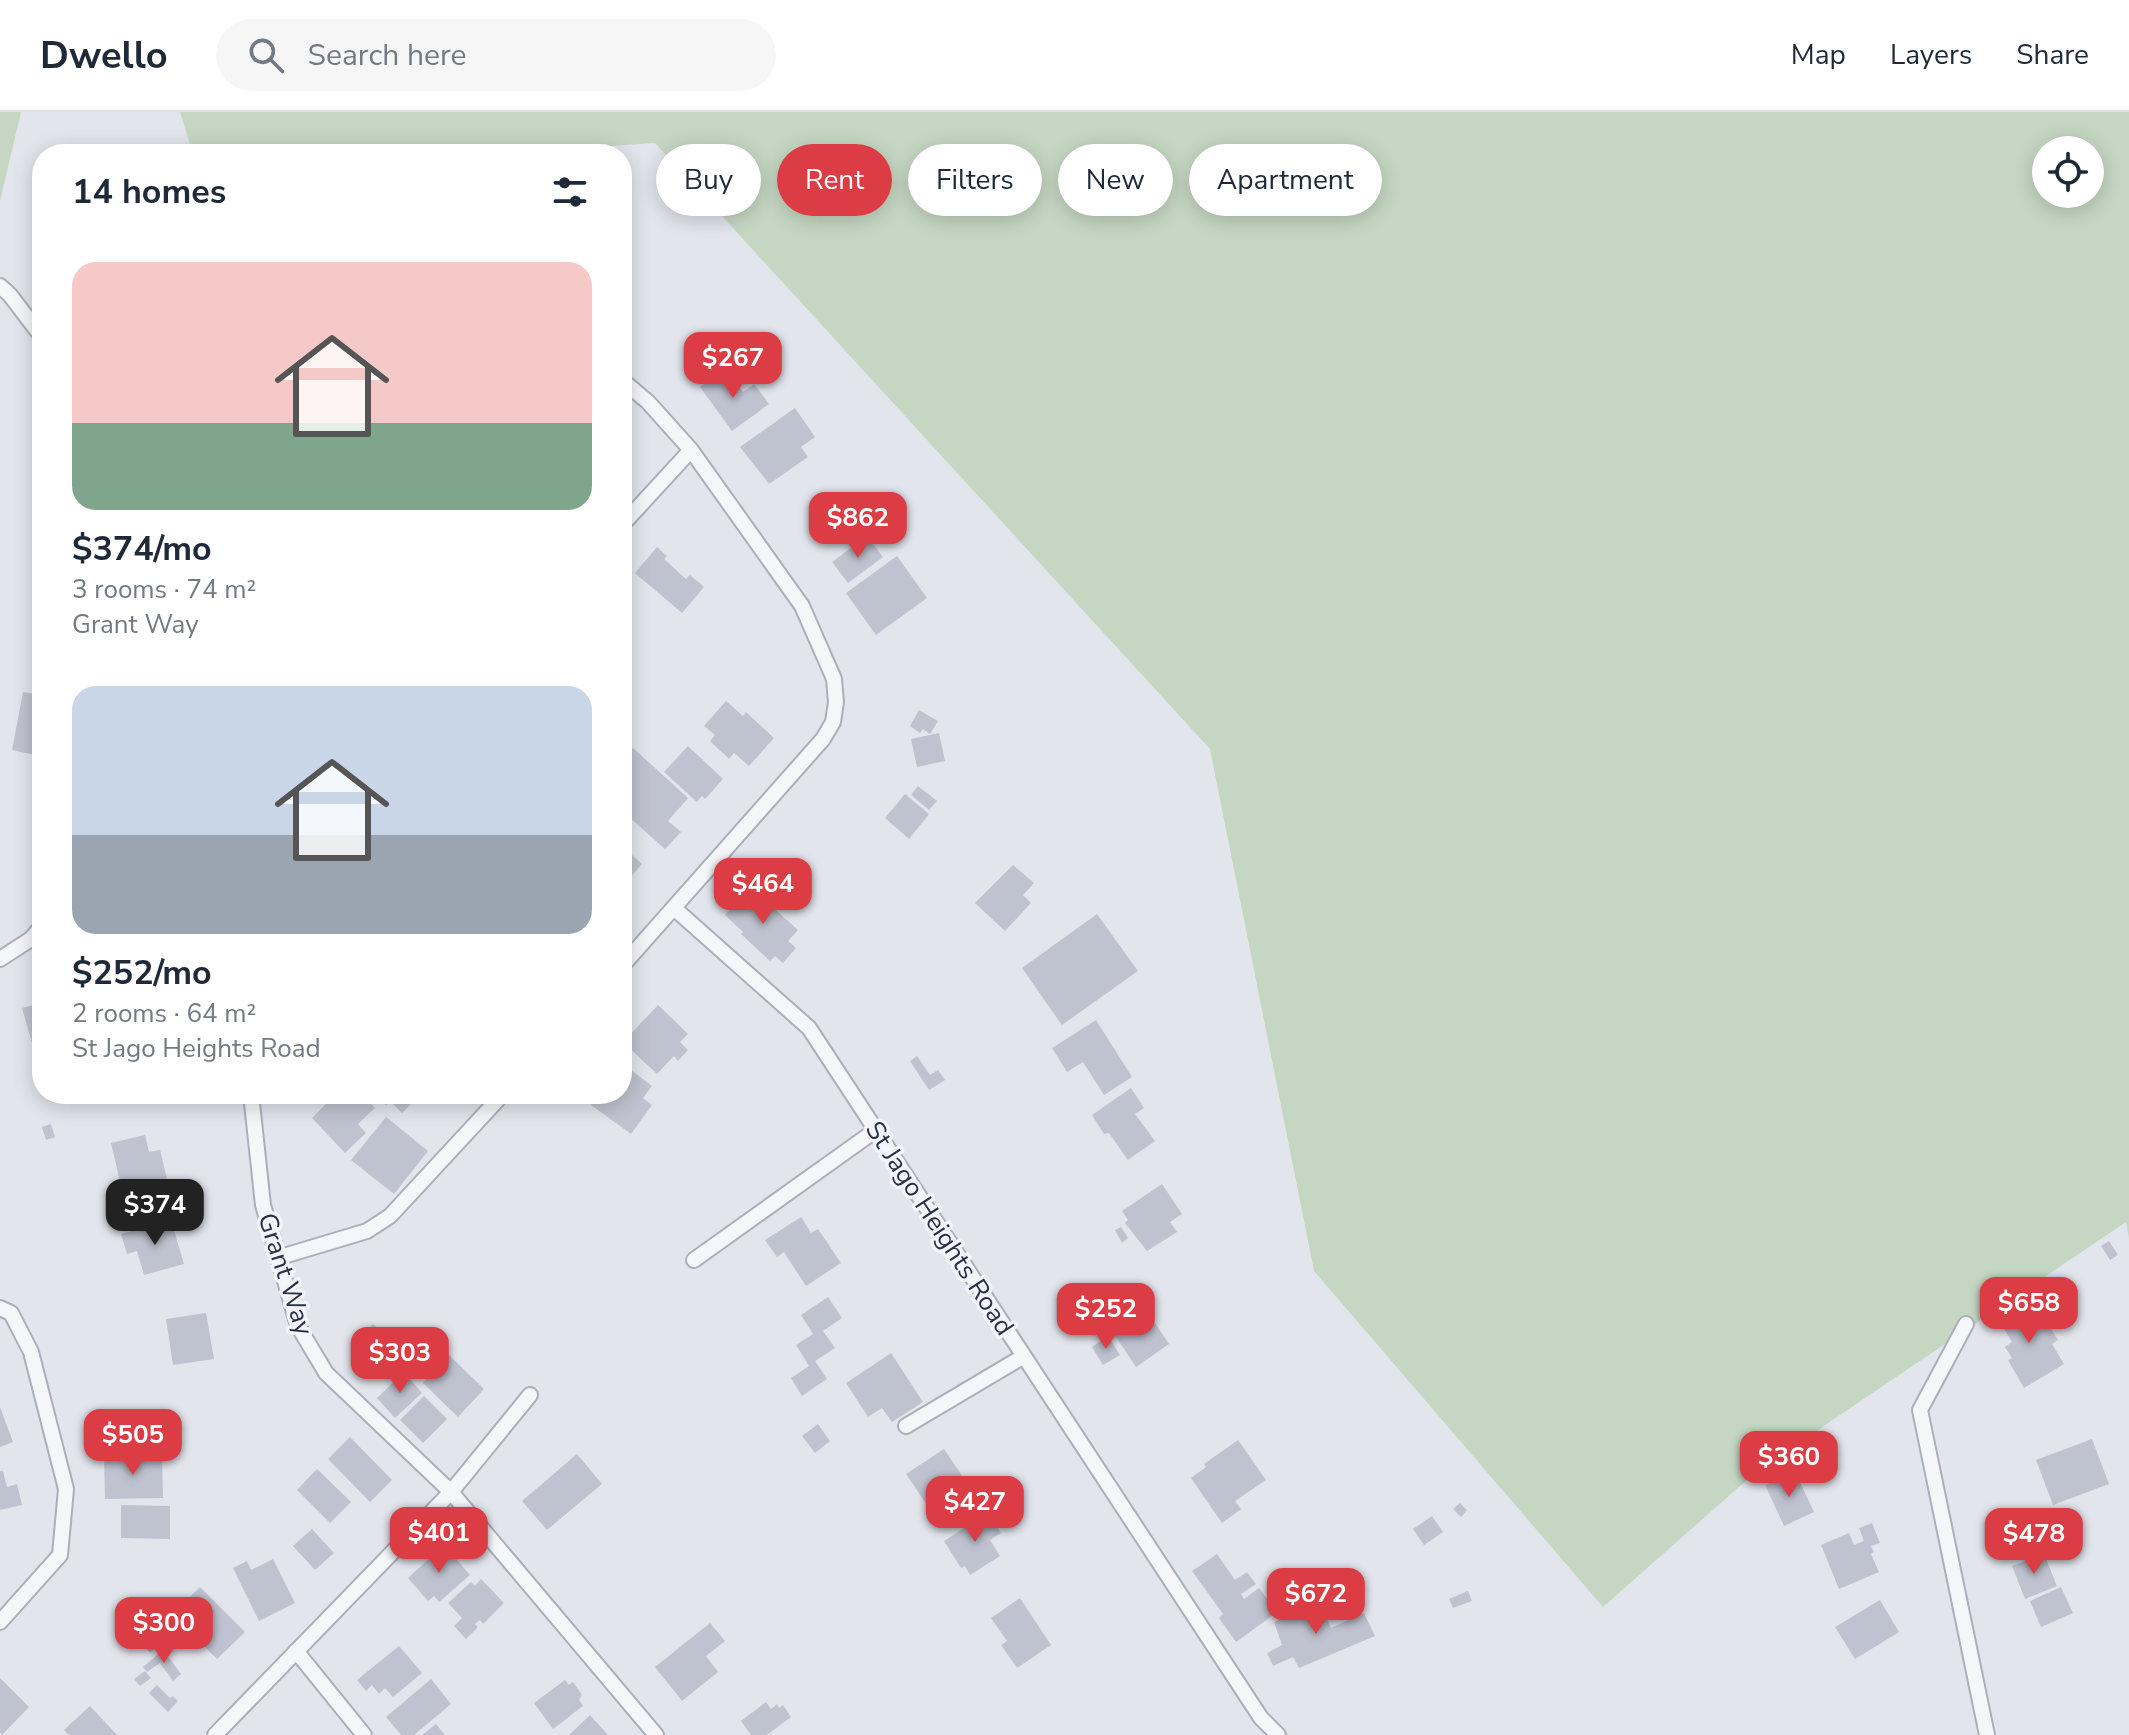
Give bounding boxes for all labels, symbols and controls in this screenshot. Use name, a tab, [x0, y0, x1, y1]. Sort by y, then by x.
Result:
search box	[216, 19, 776, 91]
text: Dwello	[40, 30, 168, 81]
icon: search	[244, 33, 288, 77]
text: Search here	[308, 35, 467, 76]
text: Map	[1791, 36, 1846, 74]
text: Layers	[1890, 36, 1972, 74]
text: Share	[2016, 36, 2089, 74]
map controls	[2032, 136, 2104, 208]
button: locate	[2032, 136, 2104, 208]
chip: Buy	[656, 144, 761, 216]
chip: Rent	[777, 144, 892, 216]
chip: Filters	[908, 144, 1042, 216]
chip: New	[1058, 144, 1173, 216]
chip: Apartment	[1189, 144, 1382, 216]
text: 14 homes	[72, 169, 226, 215]
icon: filters	[548, 170, 592, 214]
icon: home	[260, 314, 404, 458]
pin: $267	[686, 332, 780, 400]
text: $267	[702, 340, 764, 375]
pin: $862	[811, 492, 905, 560]
text: $862	[827, 500, 889, 535]
text: $374/mo	[72, 526, 212, 572]
text: 3 rooms · 74 m²	[72, 572, 256, 607]
text: Grant Way	[72, 607, 199, 642]
icon: home	[260, 738, 404, 882]
pin: $464	[716, 858, 810, 926]
text: $464	[732, 866, 794, 901]
text: $252/mo	[72, 950, 212, 996]
text: 2 rooms · 64 m²	[72, 996, 256, 1031]
text: St Jago Heights Road	[72, 1031, 321, 1066]
street label: St Jago Heights Road	[857, 1114, 1022, 1342]
pin: $374	[108, 1179, 202, 1247]
text: $374	[124, 1187, 186, 1222]
street label: Grant Way	[249, 1209, 322, 1340]
pin: $658	[1982, 1277, 2076, 1345]
pin: $252	[1059, 1283, 1153, 1351]
text: $658	[1998, 1285, 2060, 1320]
text: $252	[1075, 1291, 1137, 1326]
pin: $303	[353, 1327, 447, 1395]
text: $303	[369, 1335, 431, 1370]
pin: $505	[86, 1409, 180, 1477]
text: $505	[102, 1417, 164, 1452]
pin: $360	[1742, 1431, 1836, 1499]
text: $360	[1758, 1439, 1820, 1474]
pin: $427	[928, 1476, 1022, 1544]
text: $427	[944, 1484, 1006, 1519]
pin: $401	[392, 1507, 486, 1575]
pin: $478	[1987, 1508, 2081, 1576]
text: $401	[408, 1515, 470, 1550]
text: $478	[2003, 1516, 2065, 1551]
pin: $672	[1269, 1568, 1363, 1636]
text: $672	[1285, 1576, 1347, 1611]
pin: $300	[117, 1597, 211, 1665]
text: $300	[133, 1605, 195, 1640]

